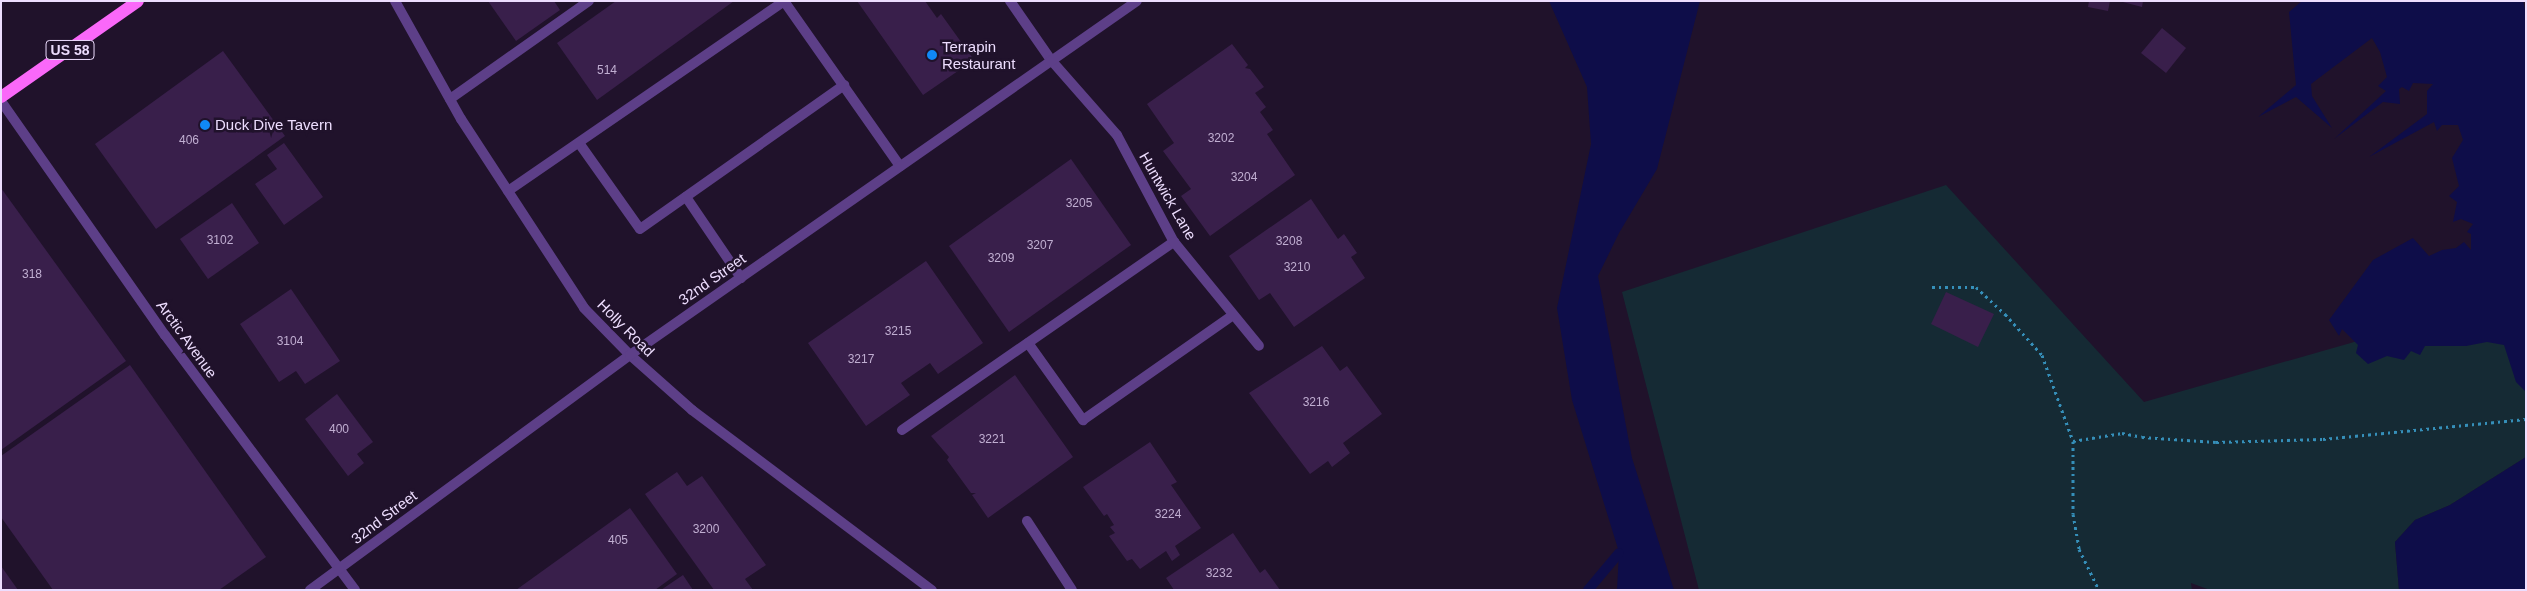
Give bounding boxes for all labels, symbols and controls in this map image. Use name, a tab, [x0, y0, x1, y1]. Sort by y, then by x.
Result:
place label: Terrapin Restaurant	[942, 37, 1015, 72]
road number: US 58	[45, 38, 95, 62]
marker: Terrapin Restaurant	[926, 49, 938, 61]
house number: 514	[597, 64, 617, 78]
place label: Duck Dive Tavern	[215, 116, 333, 134]
marker: Duck Dive Tavern	[199, 119, 211, 131]
house number: 3202	[1208, 132, 1234, 146]
house number: 406	[179, 134, 199, 148]
street label: Huntwick Lane	[1136, 149, 1200, 243]
house number: 3204	[1231, 171, 1257, 185]
house number: 3205	[1066, 197, 1092, 211]
house number: 3102	[207, 234, 233, 248]
house number: 3208	[1276, 235, 1302, 249]
house number: 3207	[1027, 239, 1053, 253]
street label: 32nd Street	[675, 249, 749, 309]
house number: 3209	[988, 252, 1014, 266]
house number: 3210	[1284, 261, 1310, 275]
house number: 318	[22, 268, 42, 282]
street label: Arctic Avenue	[153, 296, 221, 382]
street label: Holly Road	[594, 296, 658, 360]
house number: 3215	[885, 325, 911, 339]
house number: 3104	[277, 335, 303, 349]
house number: 3217	[848, 353, 874, 367]
house number: 3216	[1303, 396, 1329, 410]
house number: 400	[329, 423, 349, 437]
house number: 3221	[979, 433, 1005, 447]
street label: 32nd Street	[348, 486, 420, 548]
house number: 3224	[1155, 508, 1181, 522]
house number: 3200	[693, 523, 719, 537]
house number: 405	[608, 534, 628, 548]
house number: 3232	[1206, 567, 1232, 581]

